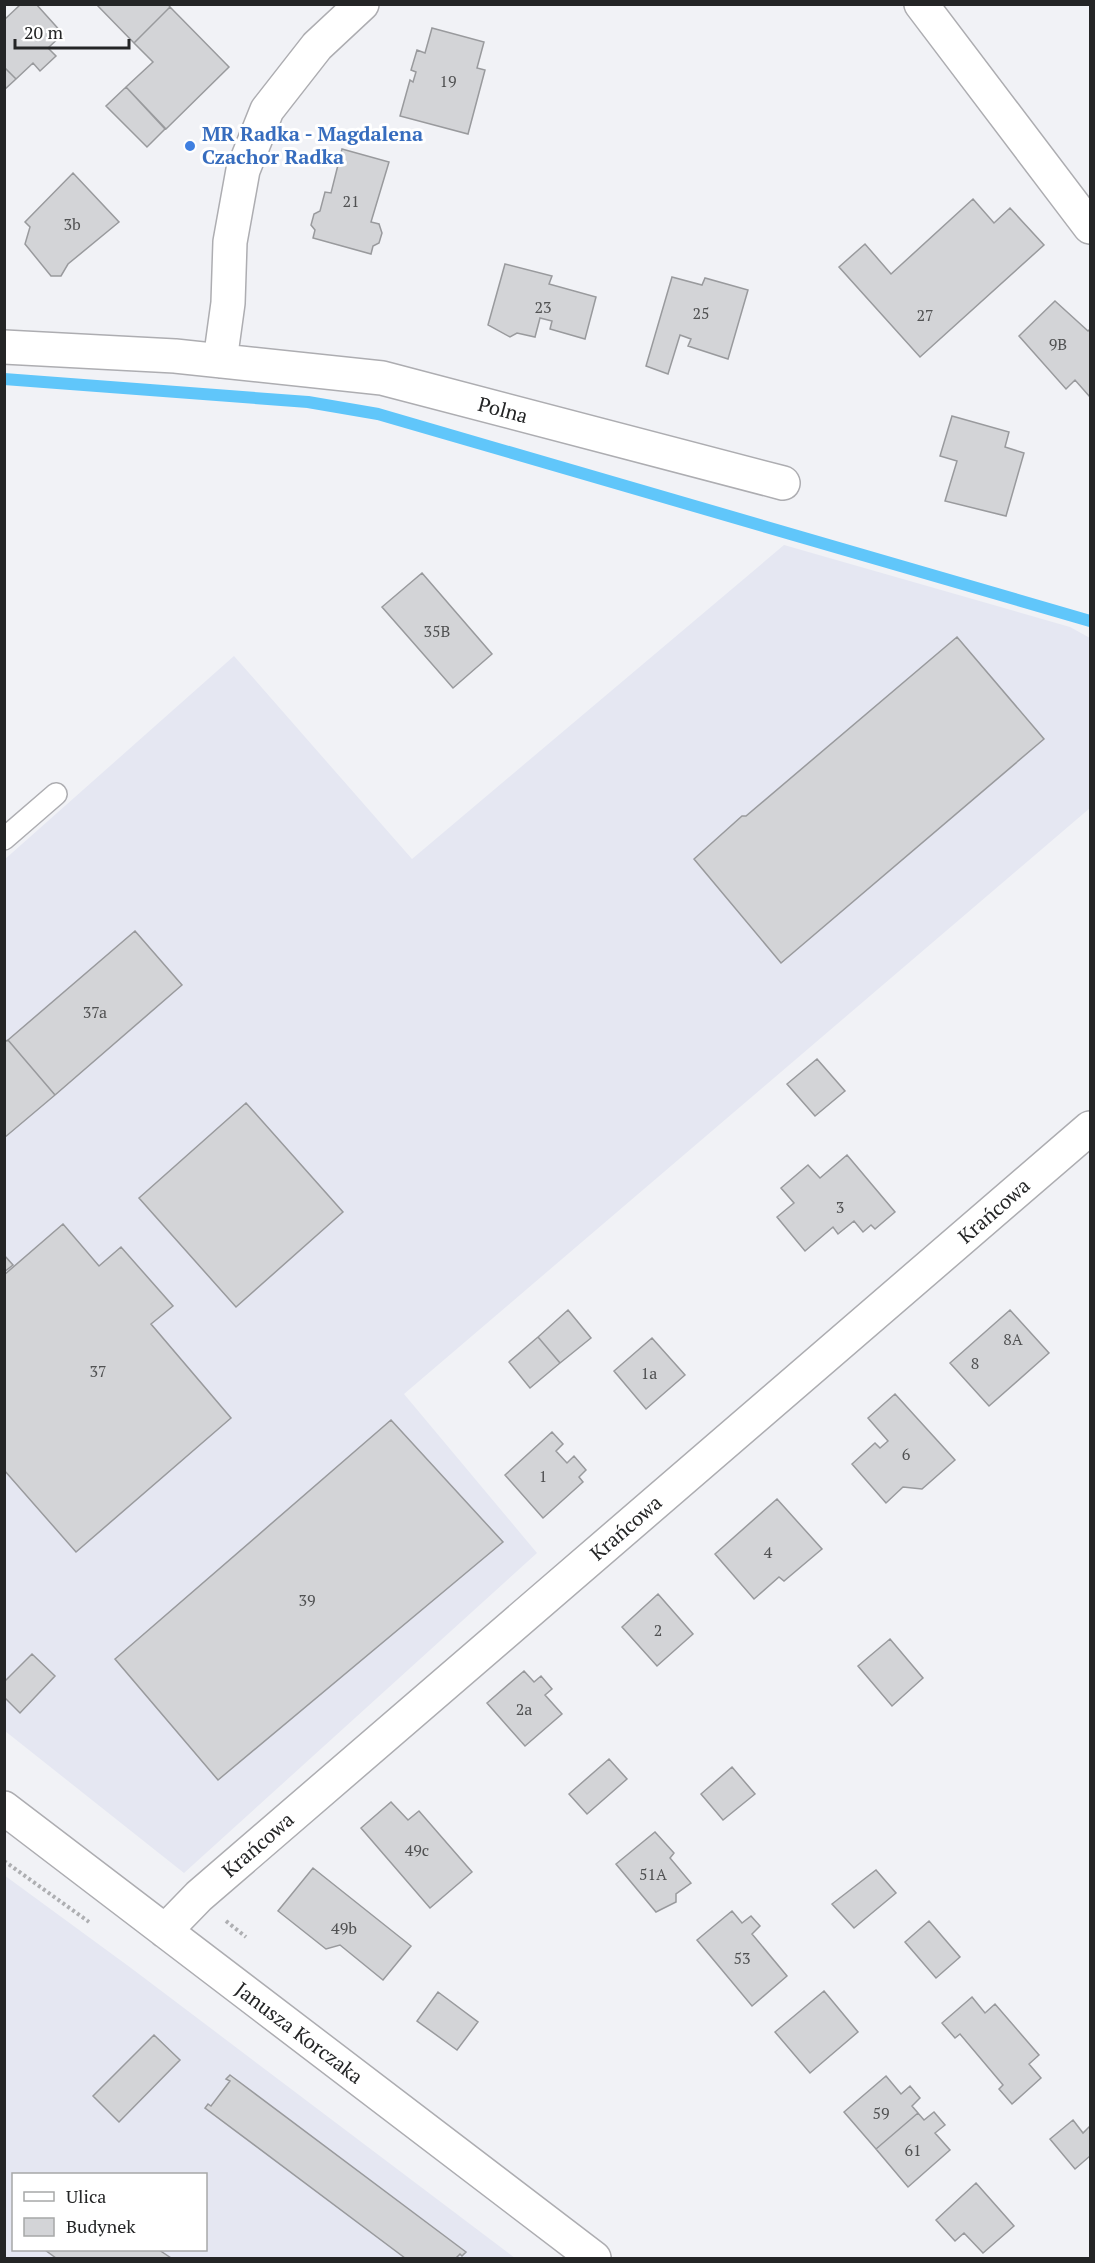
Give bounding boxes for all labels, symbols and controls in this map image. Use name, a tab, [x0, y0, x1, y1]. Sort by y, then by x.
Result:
scale bar	[15, 12, 129, 50]
text: 20 m	[24, 20, 64, 44]
house number: 19	[439, 70, 457, 92]
place label: MR Radka - Magdalena Czachor Radka	[202, 120, 423, 170]
marker: MR Radka - Magdalena Czachor Radka	[183, 139, 197, 153]
house number: 21	[342, 190, 360, 212]
house number: 3b	[63, 213, 81, 235]
house number: 23	[534, 296, 552, 318]
house number: 25	[692, 302, 710, 324]
house number: 27	[916, 304, 934, 326]
house number: 9B	[1049, 333, 1067, 355]
street label: Polna	[475, 390, 531, 429]
house number: 35B	[424, 620, 450, 642]
house number: 37a	[83, 1001, 107, 1023]
street label: Krańcowa	[952, 1172, 1035, 1249]
house number: 3	[836, 1196, 844, 1218]
house number: 8A	[1003, 1328, 1023, 1350]
house number: 8	[971, 1352, 979, 1374]
house number: 37	[89, 1360, 107, 1382]
house number: 1a	[641, 1362, 657, 1384]
house number: 6	[902, 1443, 911, 1465]
house number: 1	[539, 1465, 547, 1487]
street label: Krańcowa	[584, 1489, 667, 1566]
house number: 4	[764, 1541, 773, 1563]
house number: 39	[298, 1589, 316, 1611]
house number: 2	[654, 1619, 662, 1641]
house number: 2a	[516, 1698, 532, 1720]
street label: Krańcowa	[216, 1806, 299, 1883]
house number: 49c	[405, 1839, 429, 1861]
house number: 51A	[639, 1863, 667, 1885]
house number: 49b	[331, 1917, 357, 1939]
house number: 53	[733, 1947, 751, 1969]
street label: Janusza Korczaka	[230, 1976, 369, 2090]
house number: 59	[872, 2102, 890, 2124]
house number: 61	[904, 2139, 922, 2161]
legend	[12, 2173, 207, 2251]
text: Ulica	[66, 2184, 106, 2208]
text: Budynek	[66, 2214, 136, 2238]

